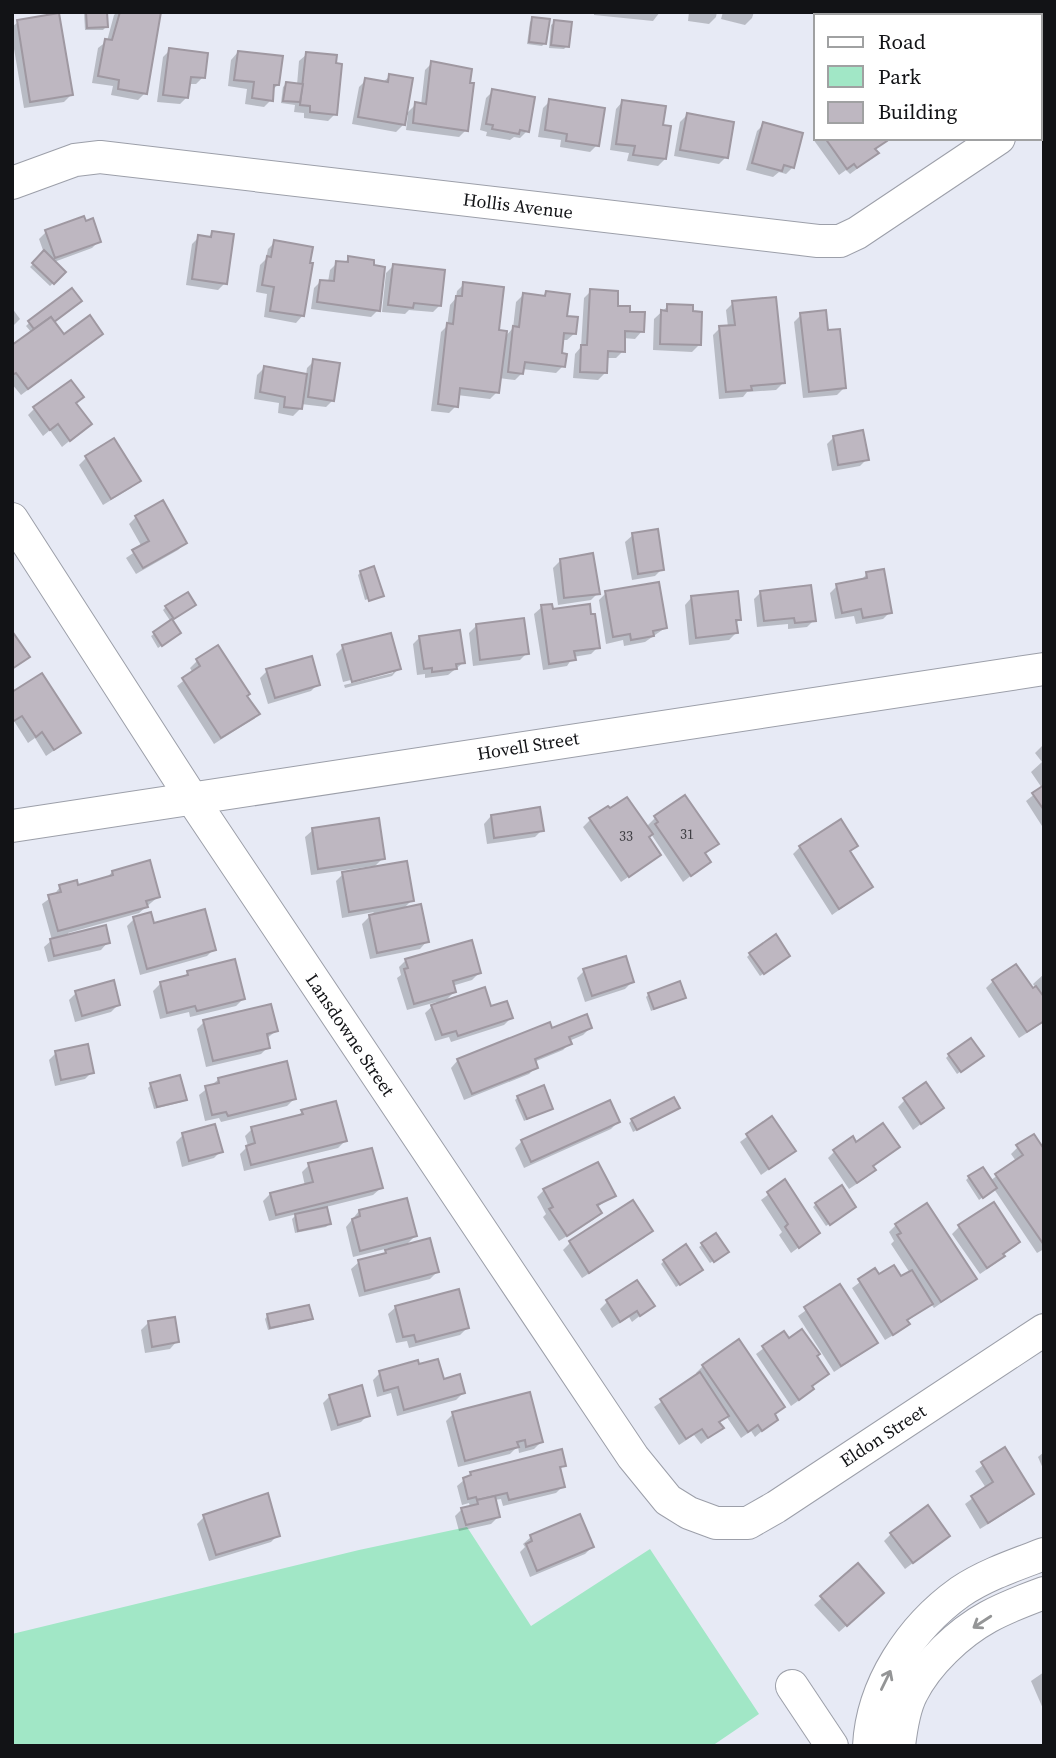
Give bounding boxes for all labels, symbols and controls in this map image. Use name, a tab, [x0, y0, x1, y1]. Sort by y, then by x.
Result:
legend	[814, 14, 1042, 140]
text: Road	[878, 27, 926, 56]
text: Park	[878, 62, 922, 91]
text: Building	[878, 97, 957, 126]
street label: Hollis Avenue	[462, 186, 575, 225]
street label: Hovell Street	[475, 725, 581, 766]
house number: 31	[680, 824, 694, 844]
house number: 33	[619, 826, 633, 846]
street label: Lansdowne Street	[300, 968, 401, 1101]
street label: Eldon Street	[835, 1398, 931, 1473]
one-way arrow	[973, 1614, 992, 1629]
one-way arrow	[879, 1670, 893, 1691]

